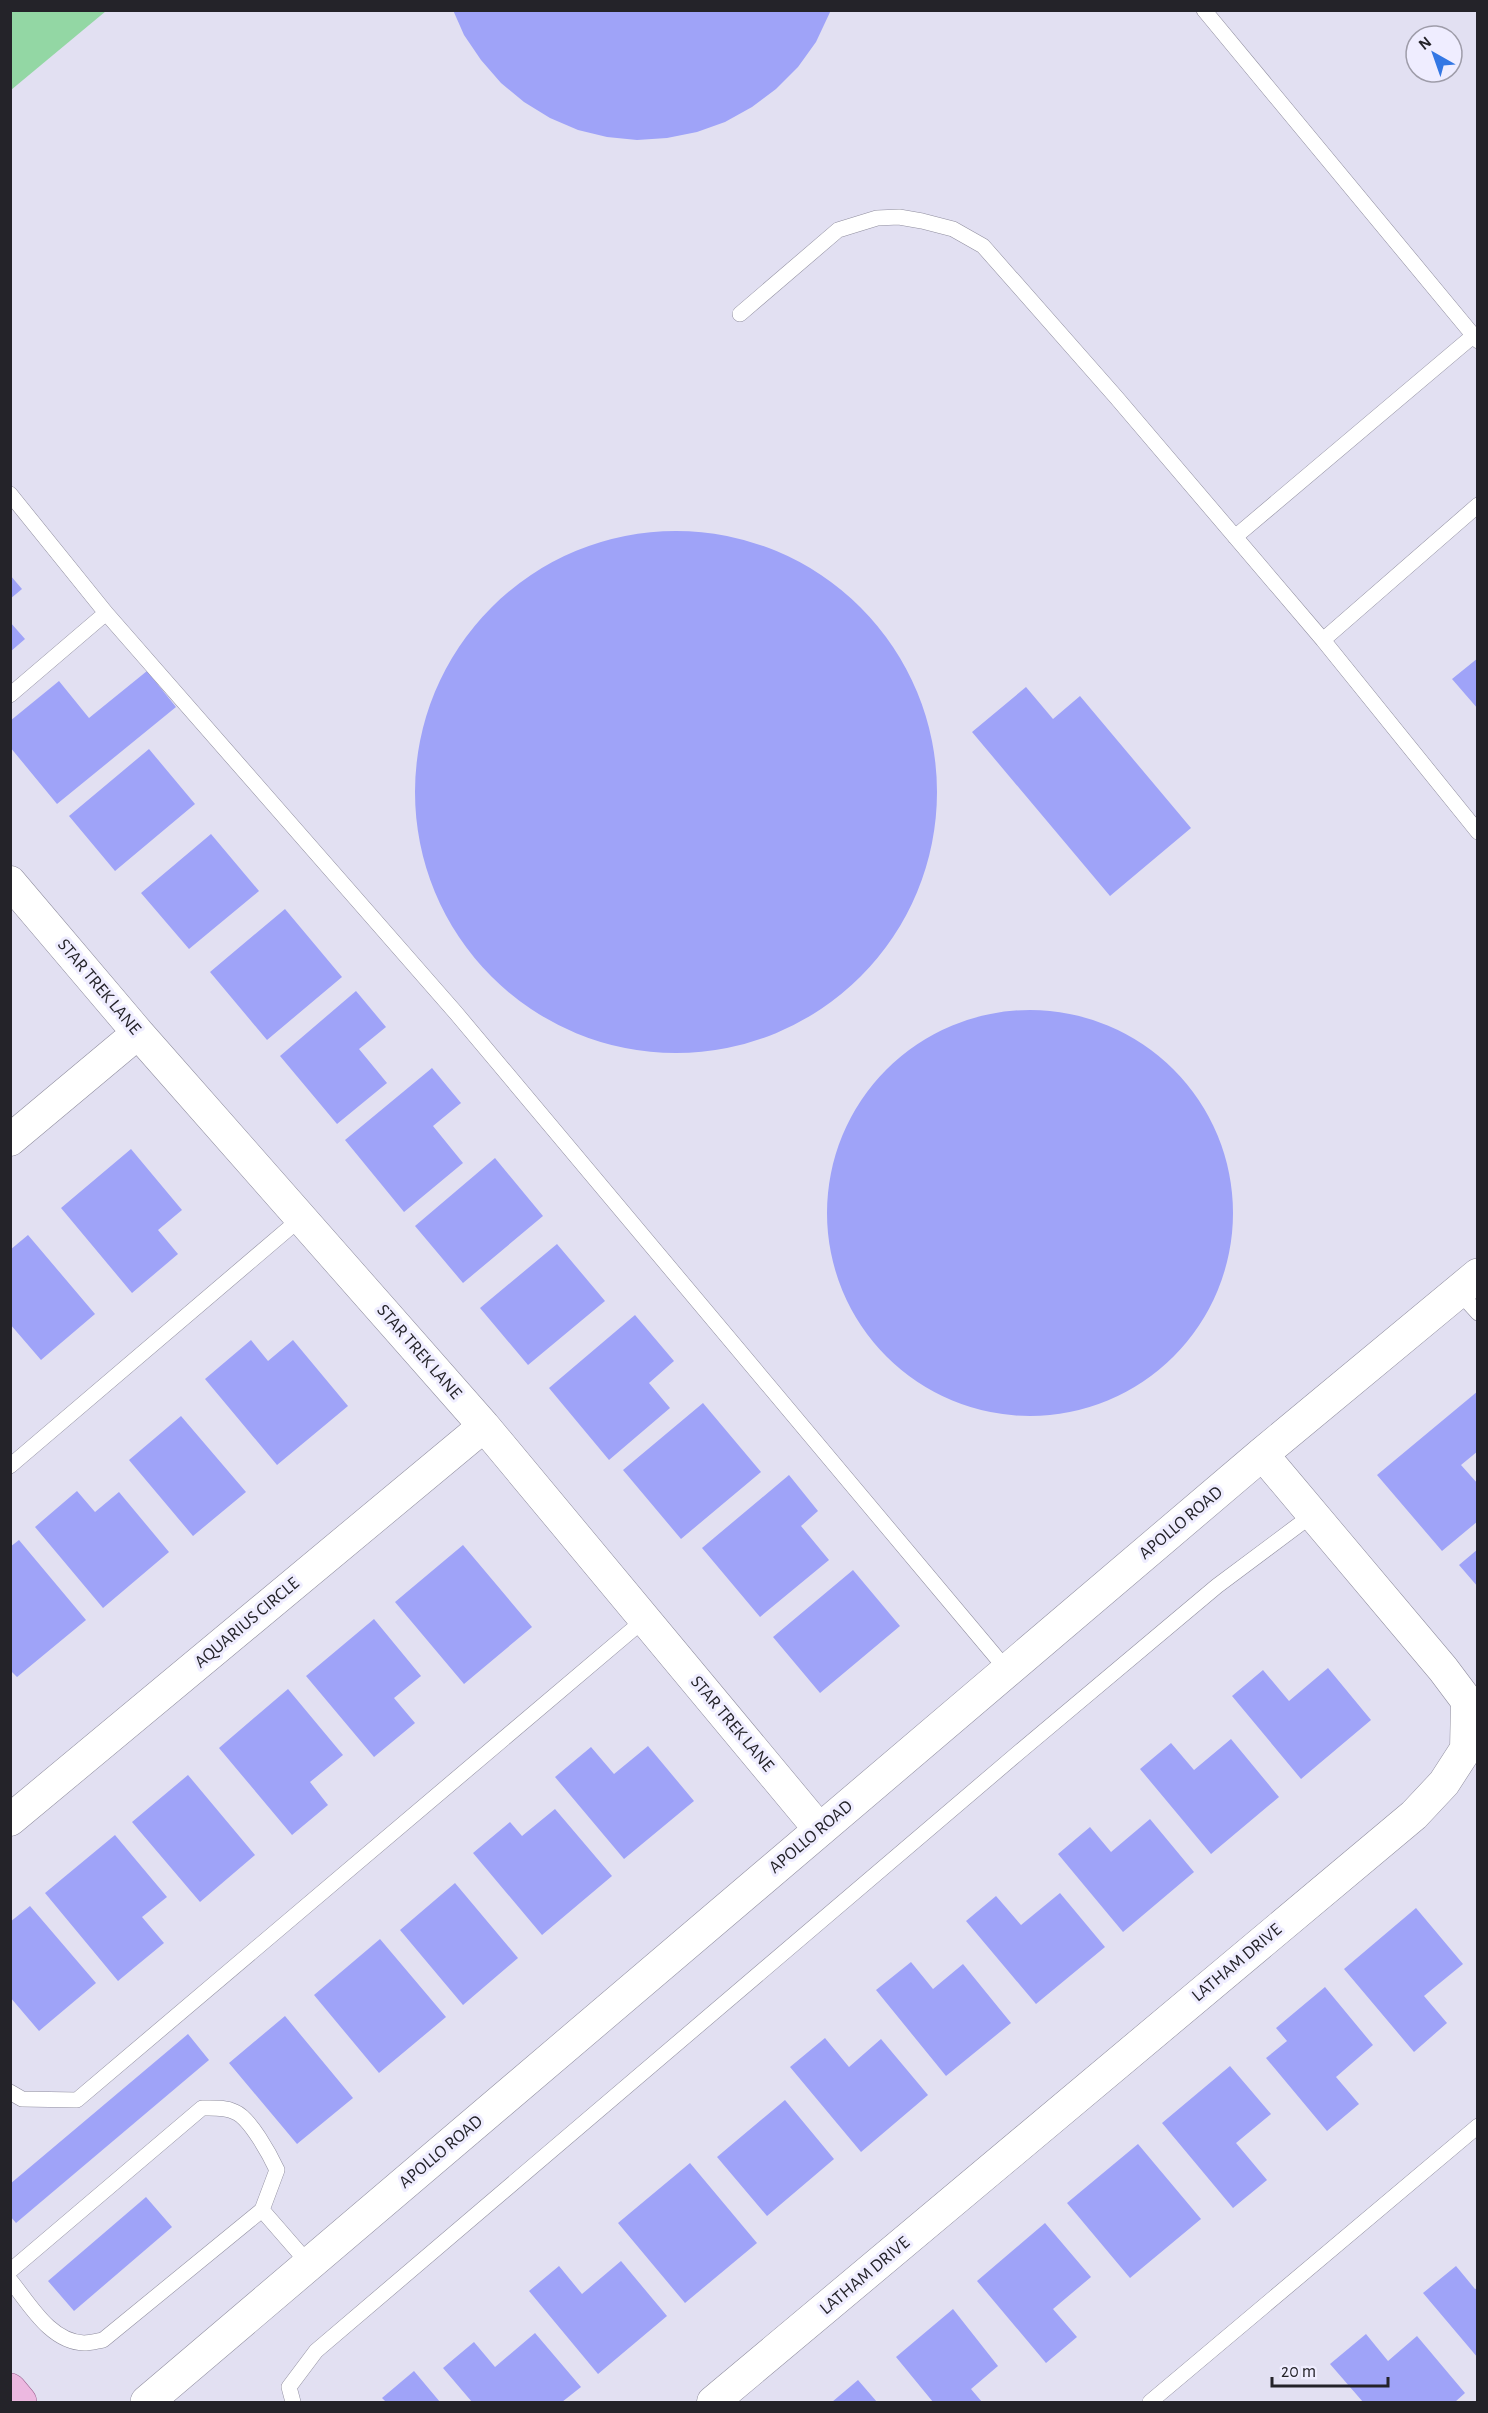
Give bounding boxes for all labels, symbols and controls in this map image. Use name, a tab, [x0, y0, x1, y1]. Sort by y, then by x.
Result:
north arrow	[1404, 24, 1464, 84]
text: N	[1416, 34, 1434, 53]
street label: STAR TREK LANE	[54, 936, 144, 1038]
street label: STAR TREK LANE	[373, 1301, 465, 1403]
street label: APOLLO ROAD	[1136, 1483, 1226, 1563]
street label: AQUARIUS CIRCLE	[191, 1574, 303, 1672]
street label: STAR TREK LANE	[687, 1673, 777, 1775]
street label: APOLLO ROAD	[766, 1797, 856, 1877]
street label: LATHAM DRIVE	[1189, 1920, 1285, 2005]
street label: APOLLO ROAD	[396, 2112, 486, 2192]
street label: LATHAM DRIVE	[817, 2233, 913, 2318]
scale bar	[1272, 2350, 1388, 2388]
text: 20 m	[1281, 2363, 1316, 2381]

